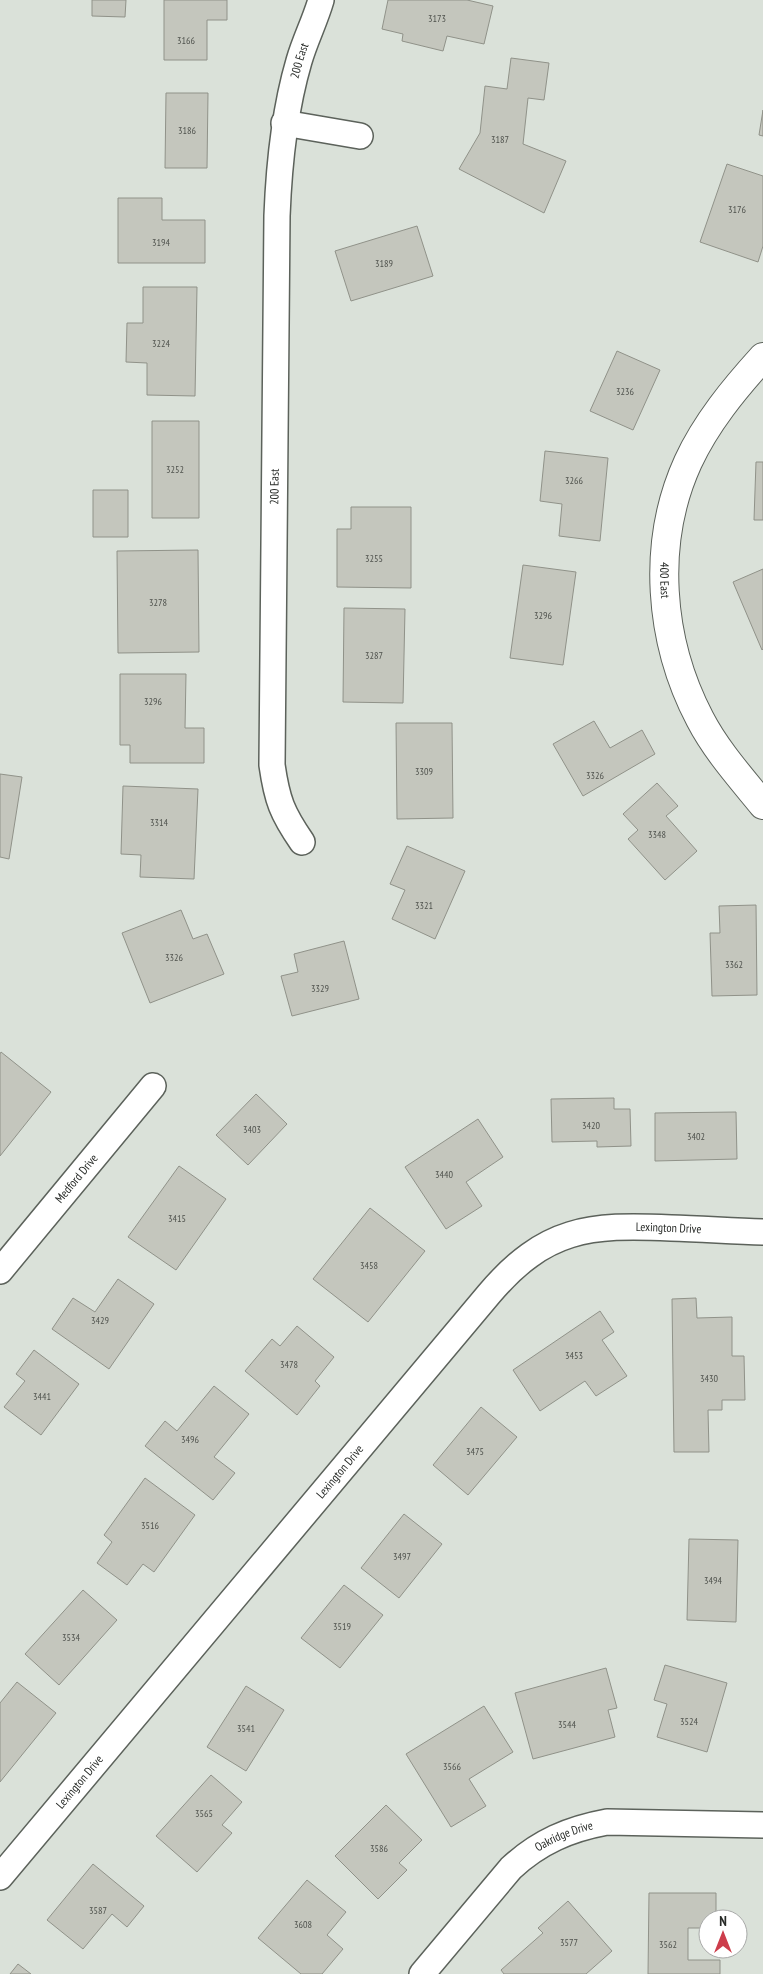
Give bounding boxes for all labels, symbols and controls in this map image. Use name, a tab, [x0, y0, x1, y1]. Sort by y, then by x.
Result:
house number: 3173	[428, 12, 446, 25]
house number: 3166	[177, 34, 196, 47]
street label: 200 East	[287, 40, 312, 80]
house number: 3186	[178, 124, 197, 137]
house number: 3187	[491, 133, 509, 146]
house number: 3176	[728, 203, 747, 216]
house number: 3194	[152, 236, 171, 249]
house number: 3189	[375, 257, 393, 270]
house number: 3224	[152, 337, 171, 350]
house number: 3236	[616, 385, 635, 398]
house number: 3252	[166, 463, 184, 476]
street label: 200 East	[266, 468, 282, 505]
house number: 3266	[565, 474, 584, 487]
house number: 3255	[365, 552, 383, 565]
street label: 400 East	[657, 562, 673, 599]
house number: 3278	[149, 596, 167, 609]
house number: 3296	[534, 609, 553, 622]
house number: 3287	[365, 649, 383, 662]
house number: 3296	[144, 695, 163, 708]
house number: 3309	[415, 765, 433, 778]
house number: 3326	[586, 769, 605, 782]
house number: 3314	[150, 816, 169, 829]
house number: 3348	[648, 828, 666, 841]
house number: 3321	[415, 899, 433, 912]
house number: 3326	[165, 951, 184, 964]
house number: 3362	[725, 958, 743, 971]
house number: 3329	[311, 982, 329, 995]
house number: 3420	[582, 1119, 601, 1132]
house number: 3403	[243, 1123, 261, 1136]
house number: 3402	[687, 1130, 705, 1143]
street label: Medford Drive	[52, 1151, 101, 1206]
house number: 3440	[435, 1168, 454, 1181]
house number: 3415	[168, 1212, 186, 1225]
street label: Lexington Drive	[636, 1219, 702, 1236]
house number: 3458	[360, 1259, 378, 1272]
house number: 3429	[91, 1314, 109, 1327]
house number: 3453	[565, 1349, 583, 1362]
house number: 3478	[280, 1358, 298, 1371]
house number: 3430	[700, 1372, 719, 1385]
house number: 3441	[33, 1390, 51, 1403]
house number: 3496	[181, 1433, 200, 1446]
street label: Lexington Drive	[313, 1442, 366, 1501]
house number: 3475	[466, 1445, 484, 1458]
house number: 3516	[141, 1519, 160, 1532]
house number: 3497	[393, 1550, 411, 1563]
house number: 3494	[704, 1574, 723, 1587]
house number: 3519	[333, 1620, 351, 1633]
house number: 3534	[62, 1631, 81, 1644]
house number: 3524	[680, 1715, 699, 1728]
house number: 3544	[558, 1718, 577, 1731]
house number: 3541	[237, 1722, 255, 1735]
street label: Lexington Drive	[53, 1752, 106, 1812]
house number: 3566	[443, 1760, 462, 1773]
house number: 3565	[195, 1807, 213, 1820]
street label: Oakridge Drive	[532, 1817, 594, 1854]
house number: 3586	[370, 1842, 389, 1855]
house number: 3587	[89, 1904, 107, 1917]
north arrow	[698, 1909, 748, 1959]
text: N	[719, 1912, 727, 1930]
house number: 3608	[294, 1918, 312, 1931]
house number: 3577	[560, 1936, 578, 1949]
house number: 3562	[659, 1938, 677, 1951]

